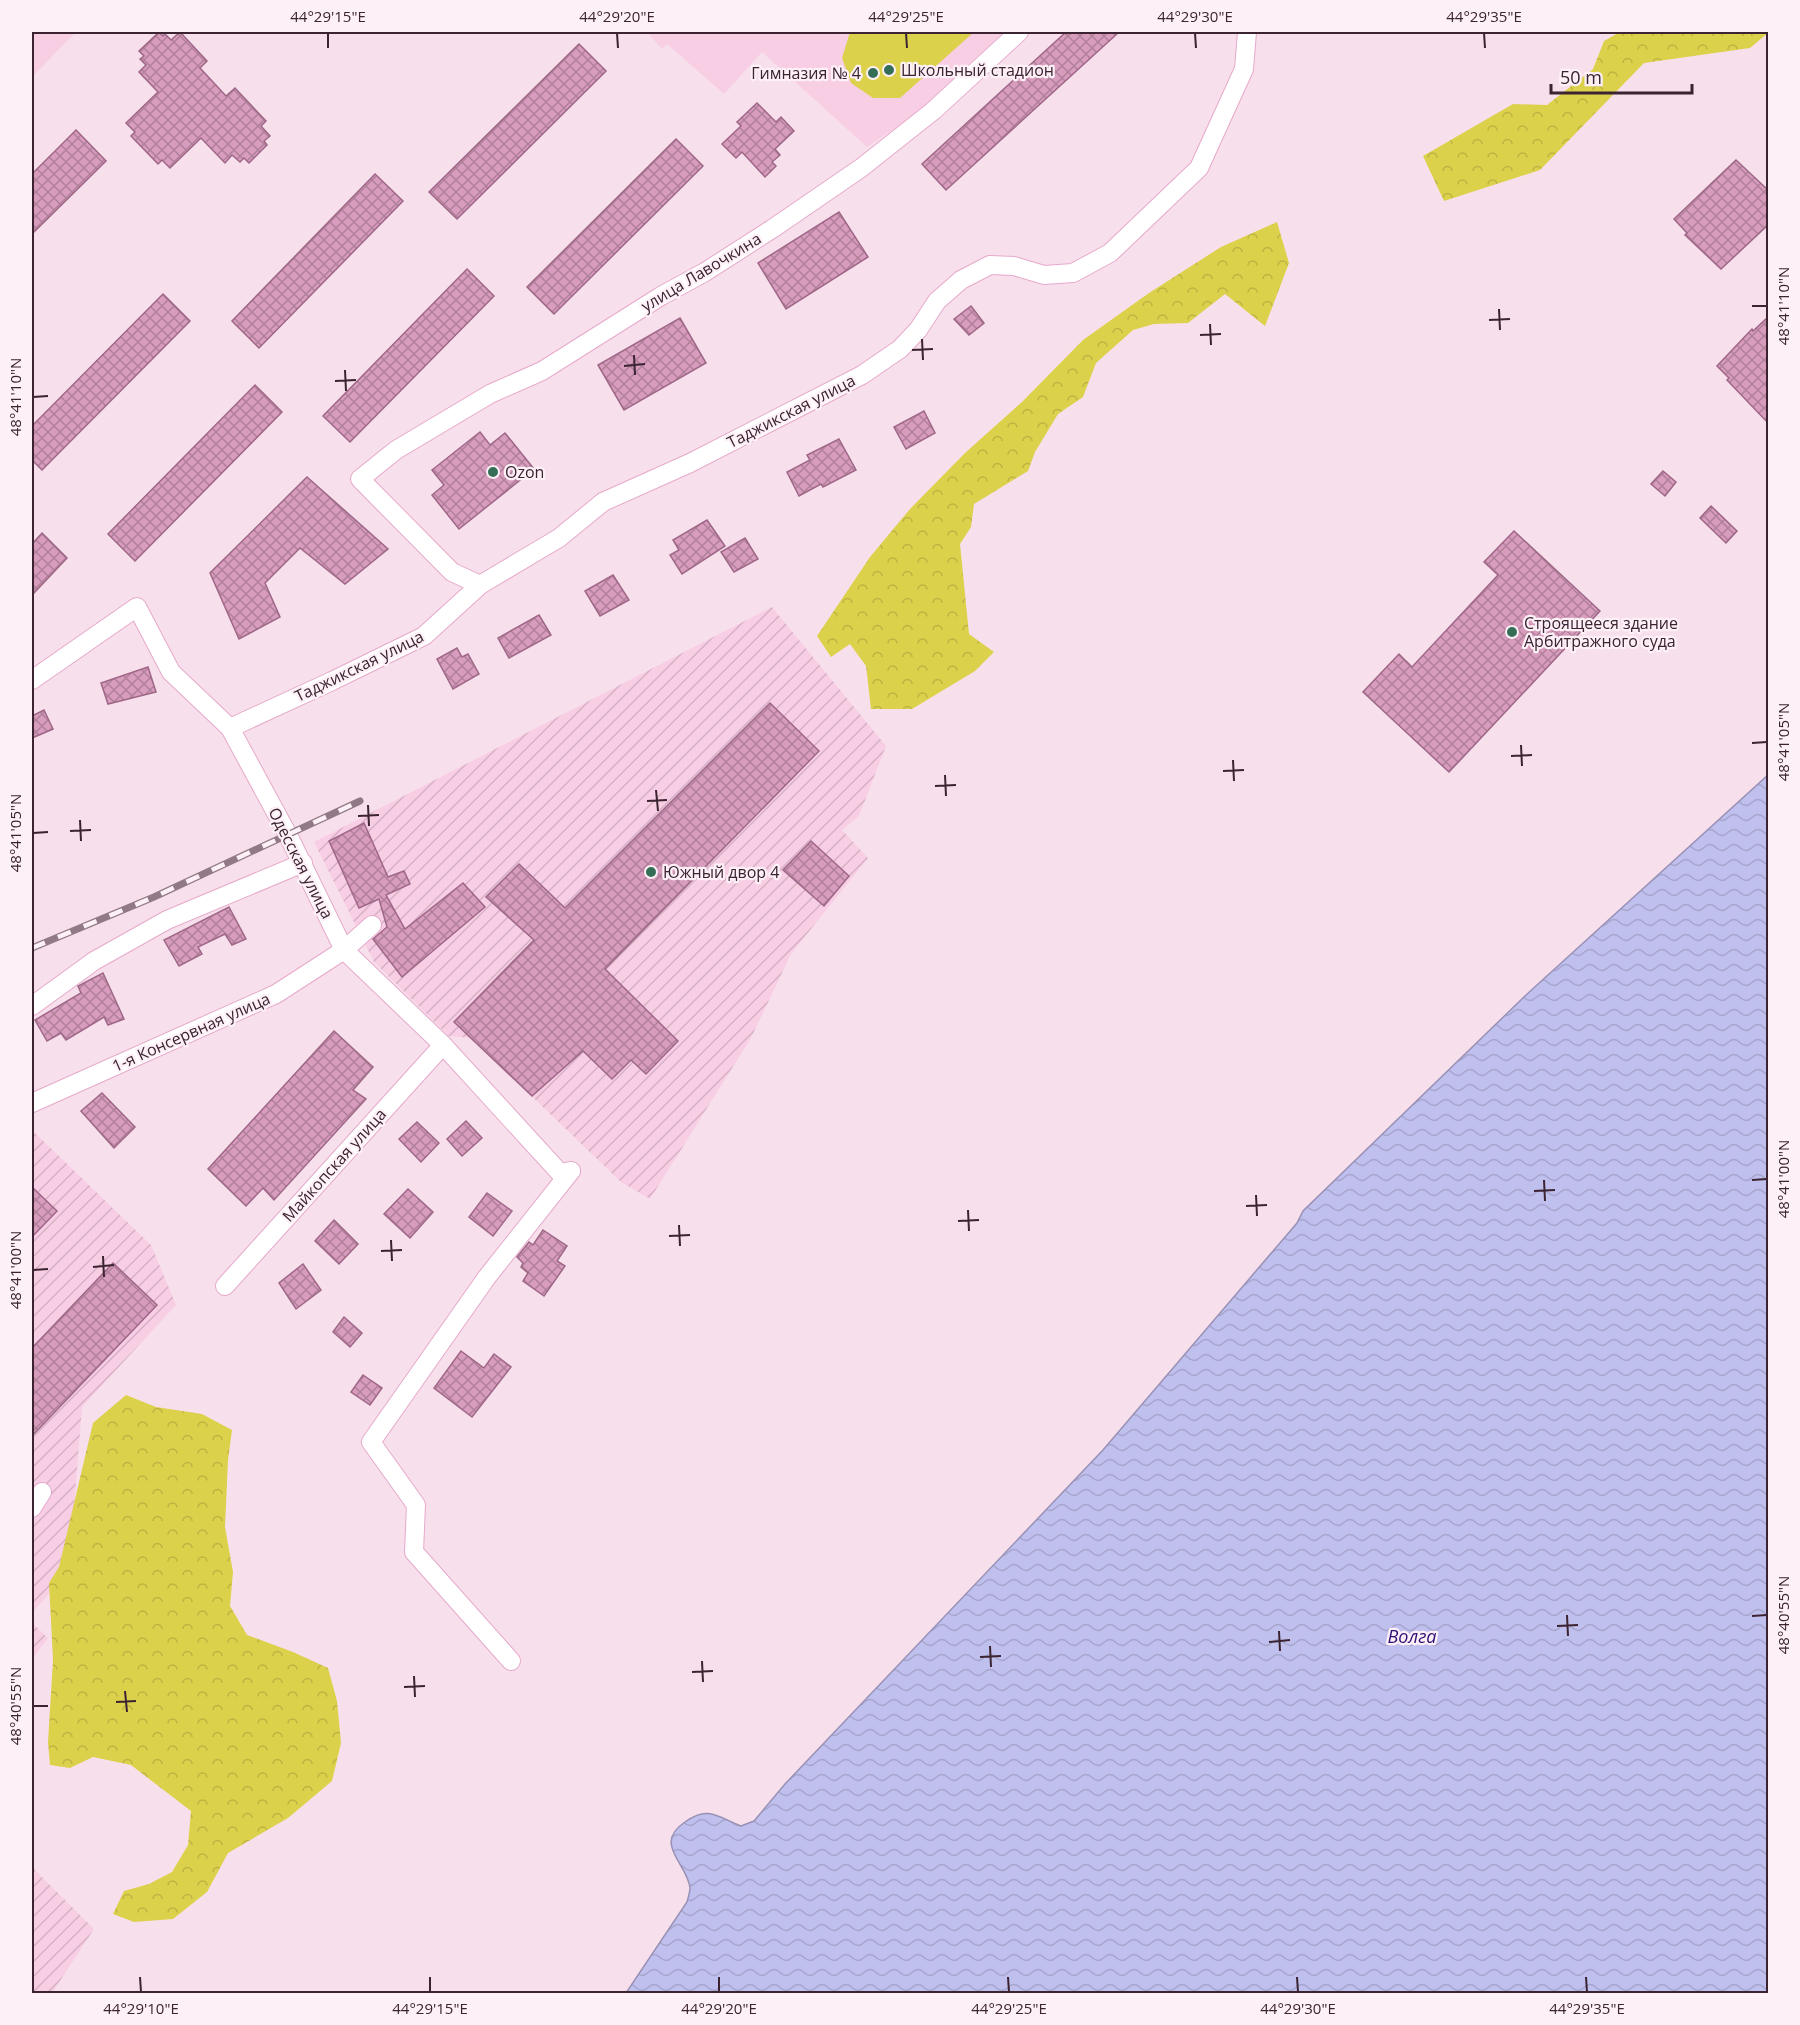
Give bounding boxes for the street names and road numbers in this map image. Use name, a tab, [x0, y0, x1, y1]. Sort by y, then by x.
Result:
street label: улица Лавочкина	[637, 227, 765, 317]
street label: Таджикская улица	[723, 369, 859, 453]
street label: Таджикская улица	[291, 625, 427, 707]
street label: Одесская улица	[263, 803, 339, 923]
street label: 1-я Консервная улица	[109, 987, 273, 1077]
street label: Майкопская улица	[277, 1104, 391, 1226]

